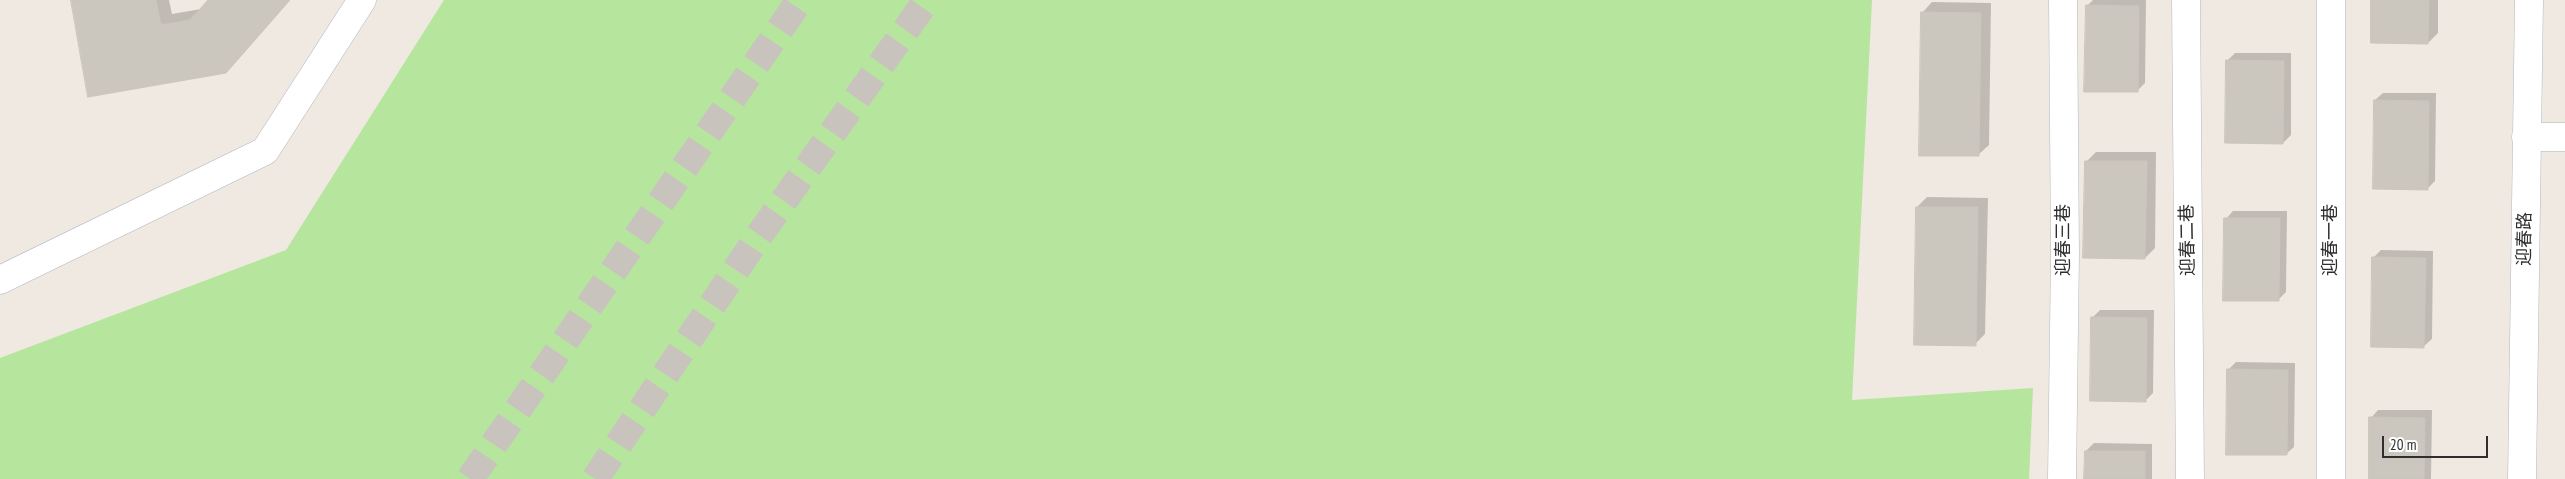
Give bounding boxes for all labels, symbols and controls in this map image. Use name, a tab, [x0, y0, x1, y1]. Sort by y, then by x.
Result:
street label: 迎春三巷	[2053, 204, 2075, 276]
street label: 迎春二巷	[2177, 204, 2199, 276]
street label: 迎春一巷	[2320, 204, 2342, 276]
street label: 迎春路	[2514, 212, 2536, 266]
scale bar	[2385, 426, 2491, 458]
text: 20 m	[2390, 435, 2416, 454]

